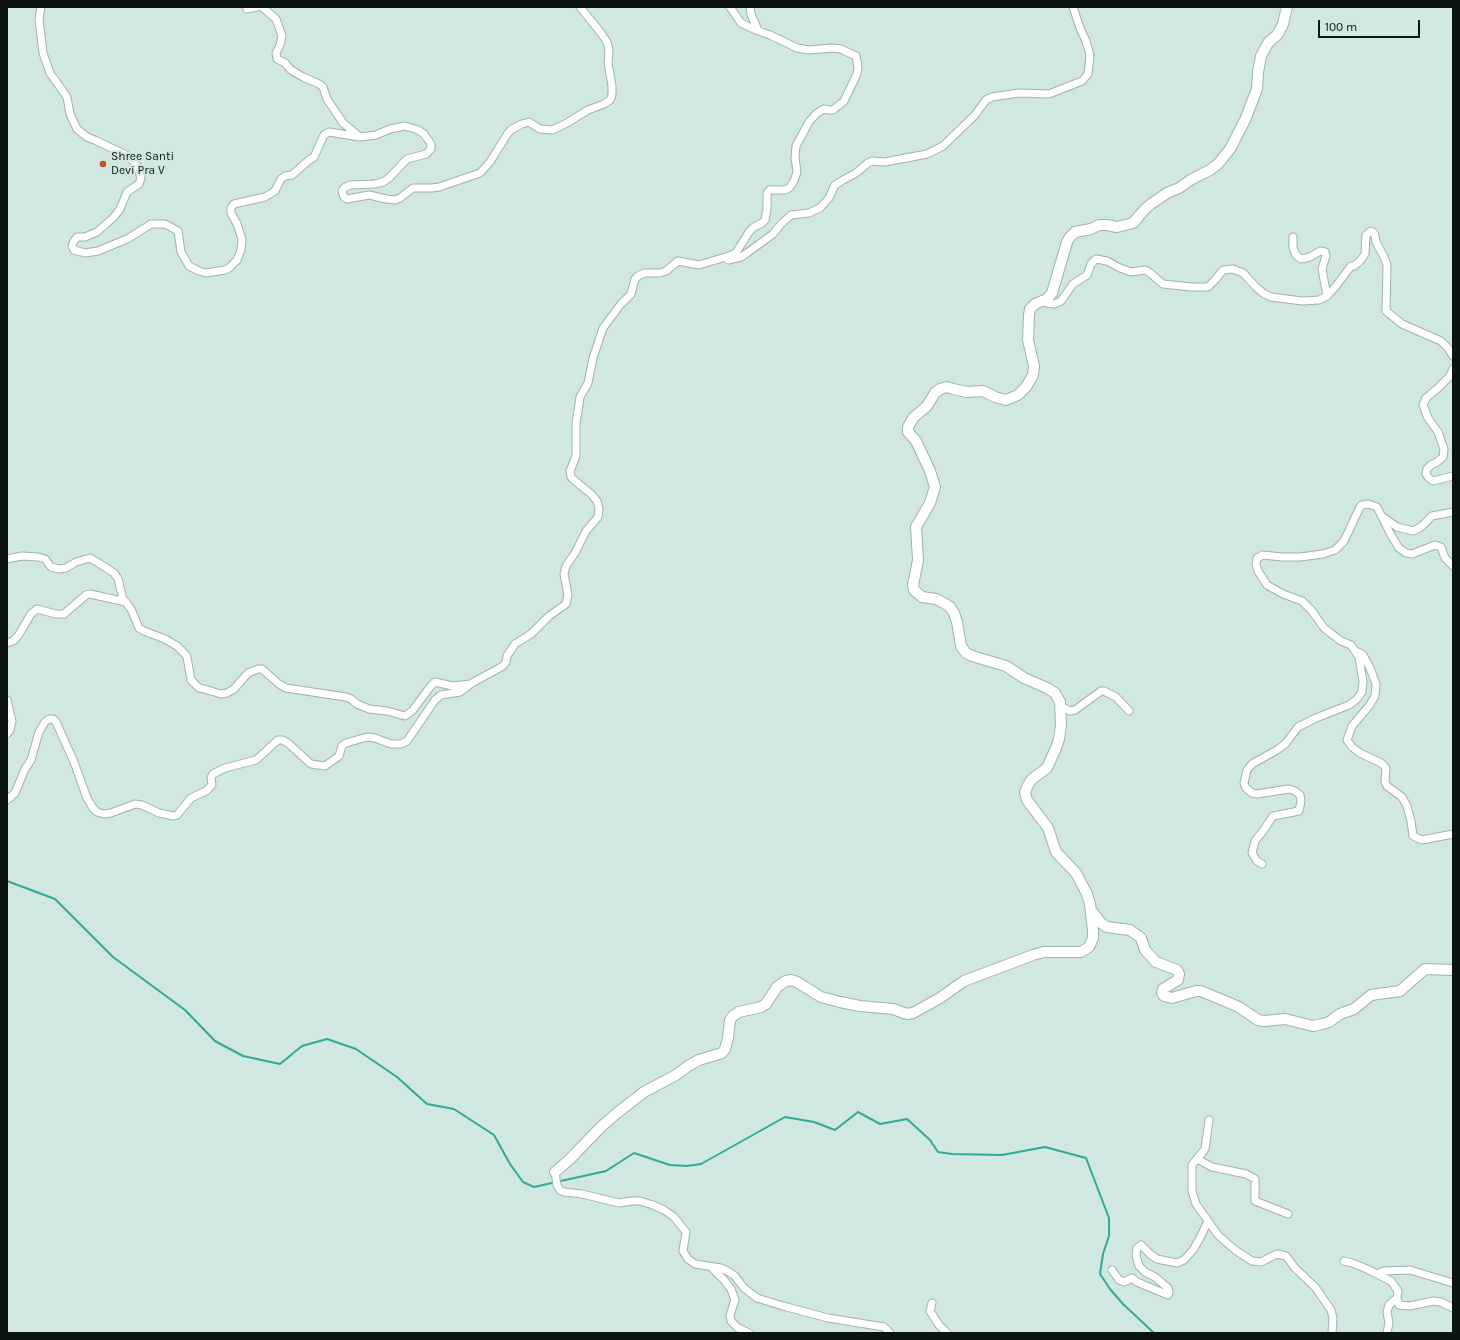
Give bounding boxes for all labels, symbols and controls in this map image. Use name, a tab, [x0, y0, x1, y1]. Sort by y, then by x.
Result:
scale bar	[1320, 12, 1422, 38]
text: 100 m	[1325, 20, 1357, 34]
place label: Shree Santi Devi Pra V	[111, 150, 174, 178]
marker: Shree Santi Devi Pra V	[98, 159, 108, 169]

